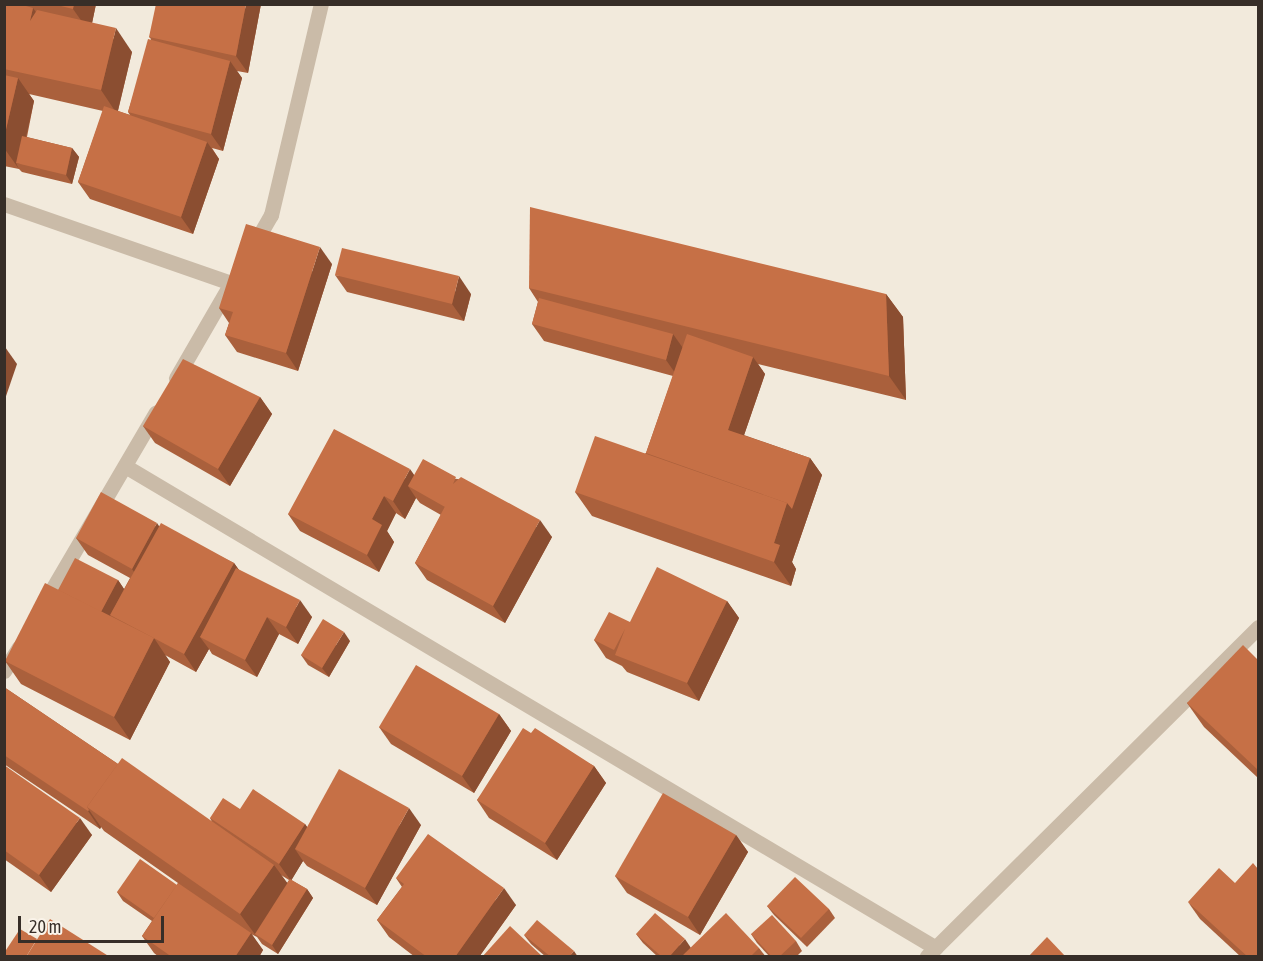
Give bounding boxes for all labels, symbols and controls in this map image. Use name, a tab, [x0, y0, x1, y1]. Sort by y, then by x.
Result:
scale bar	[21, 904, 166, 942]
text: 20 m	[29, 916, 61, 937]

